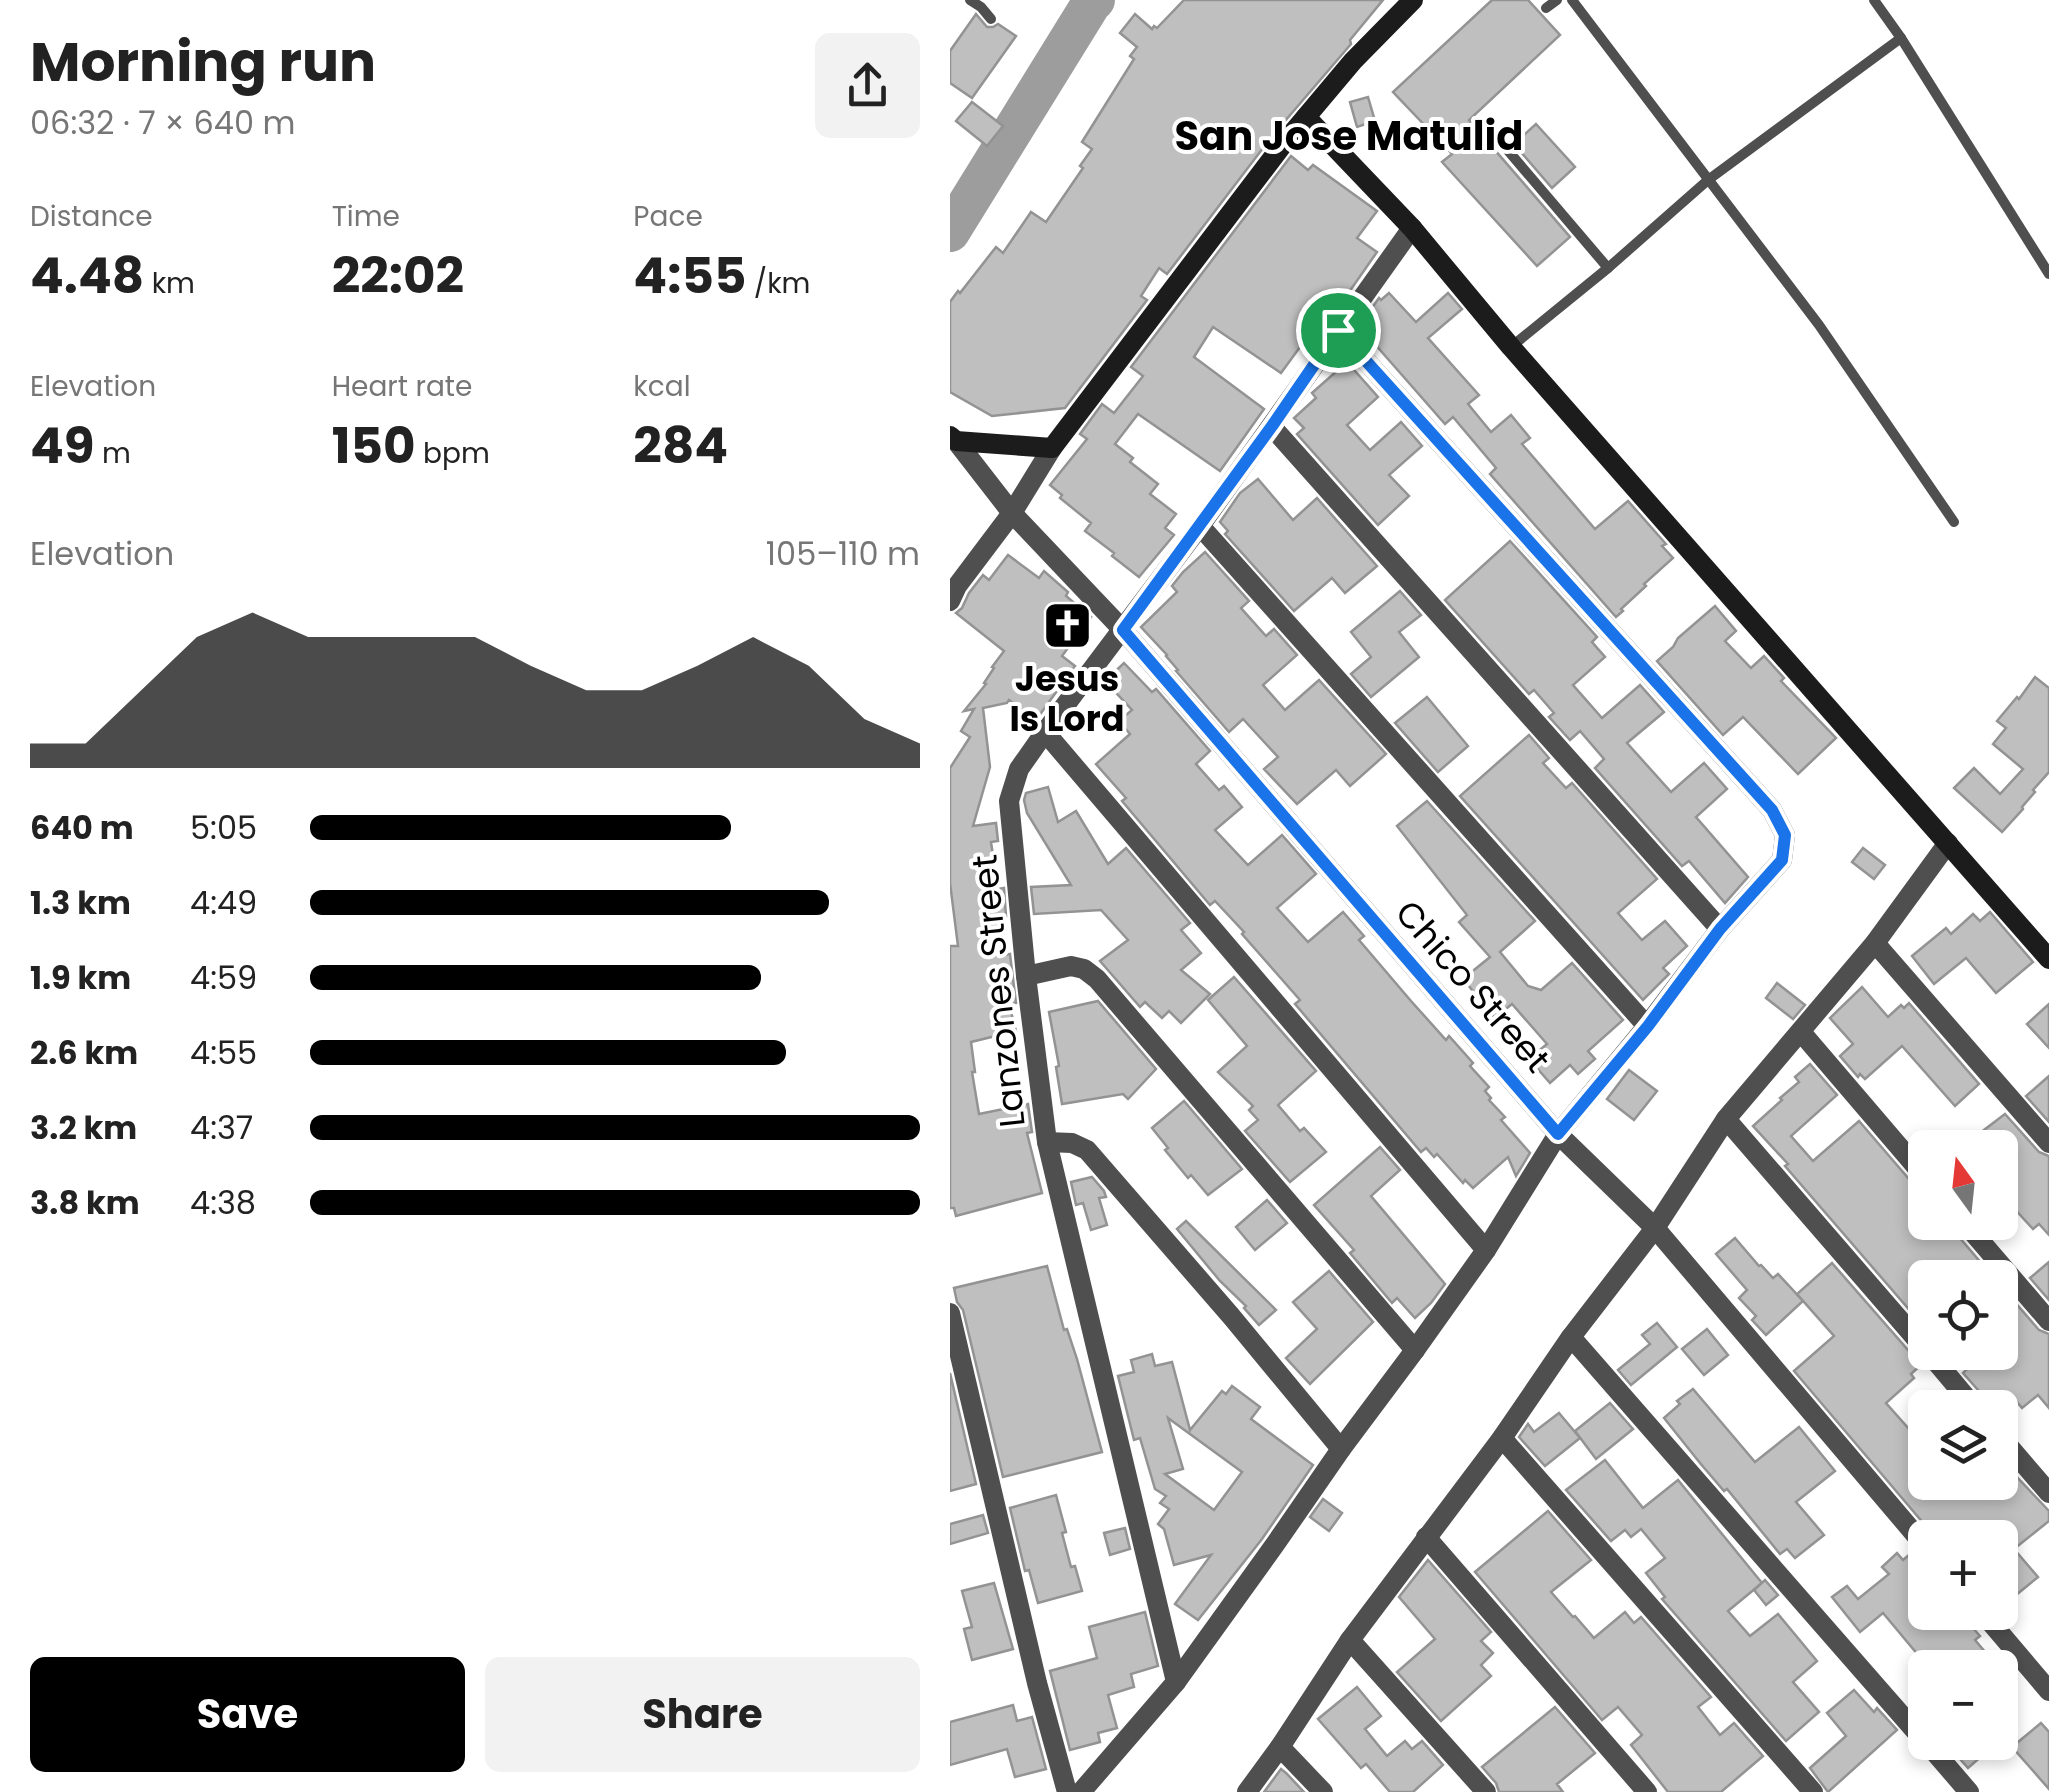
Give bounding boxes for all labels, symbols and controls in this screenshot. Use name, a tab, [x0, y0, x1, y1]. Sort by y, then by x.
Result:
text: Morning run	[30, 23, 376, 100]
button: share	[815, 33, 920, 138]
text: 06:32 · 7 × 640 m	[30, 100, 296, 145]
district label: San Jose Matulid	[1174, 108, 1524, 164]
text: Distance	[30, 197, 153, 236]
text: Time	[332, 197, 400, 236]
text: Pace	[633, 197, 703, 236]
text: 4.48	[30, 240, 144, 311]
text: 22:02	[332, 240, 464, 311]
text: 4:55	[633, 240, 746, 311]
text: km	[144, 264, 195, 303]
text: /km	[746, 264, 810, 303]
pin	[1296, 288, 1381, 373]
icon: arrive	[1311, 303, 1366, 358]
text: Elevation	[30, 367, 156, 406]
text: Heart rate	[332, 367, 472, 406]
text: kcal	[633, 367, 691, 406]
text: 49	[30, 410, 95, 481]
text: 150	[332, 410, 416, 481]
text: 284	[633, 410, 728, 481]
text: m	[95, 434, 131, 473]
text: bpm	[416, 434, 490, 473]
text: Elevation	[30, 531, 174, 576]
text: 105–110 m	[766, 531, 920, 576]
church icon: Jesus Is Lord	[1041, 600, 1093, 652]
place label: Jesus Is Lord	[1009, 654, 1125, 743]
text: 640 m	[30, 805, 134, 850]
text: 5:05	[190, 805, 257, 850]
street label: Lanzones Street	[959, 852, 1037, 1130]
text: 1.3 km	[30, 880, 131, 925]
text: 4:49	[190, 880, 257, 925]
street label: Chico Street	[1384, 889, 1562, 1083]
text: 1.9 km	[30, 955, 131, 1000]
text: 4:59	[190, 955, 257, 1000]
text: 2.6 km	[30, 1030, 138, 1075]
text: 4:55	[190, 1030, 257, 1075]
text: 3.2 km	[30, 1105, 137, 1150]
text: 4:37	[190, 1105, 253, 1150]
north arrow	[1908, 1130, 2018, 1240]
map controls	[1908, 1130, 2018, 1760]
text: 3.8 km	[30, 1180, 140, 1225]
text: 4:38	[190, 1180, 256, 1225]
button: locate	[1908, 1260, 2018, 1370]
button: layers	[1908, 1390, 2018, 1500]
button: +	[1908, 1520, 2018, 1630]
button: −	[1908, 1650, 2018, 1760]
button: Save	[30, 1657, 465, 1772]
button: Share	[485, 1657, 920, 1772]

